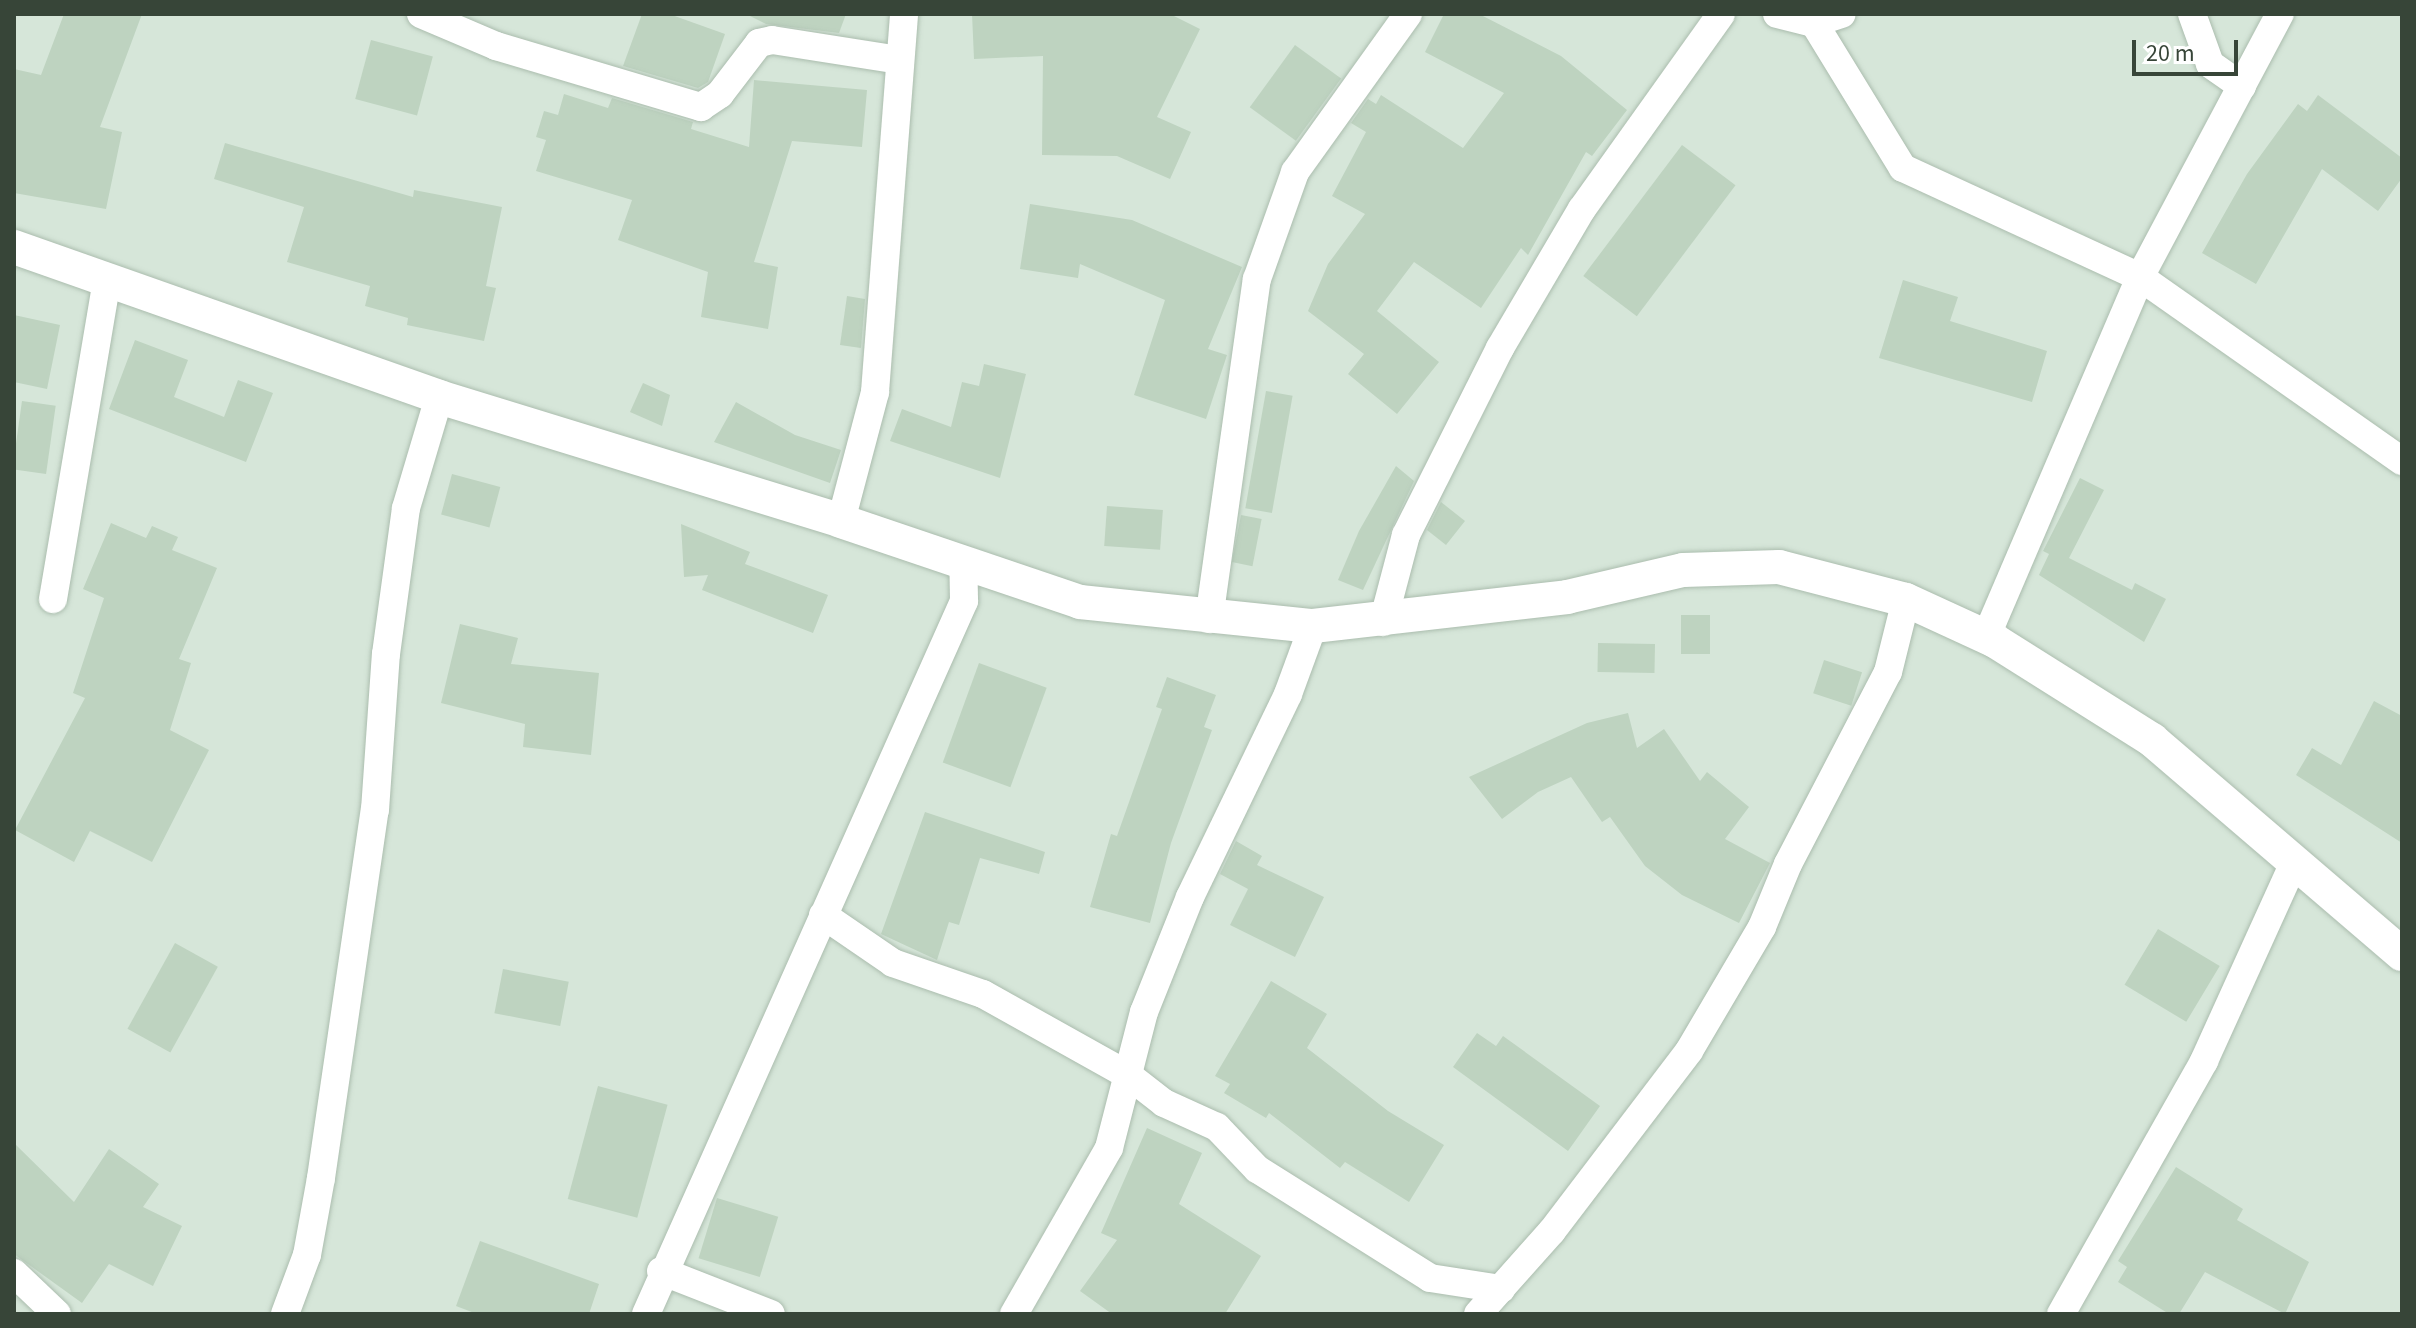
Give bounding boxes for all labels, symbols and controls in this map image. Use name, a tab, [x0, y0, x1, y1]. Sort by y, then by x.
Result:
scale bar	[2136, 24, 2242, 74]
text: 20 m	[2146, 36, 2195, 71]

